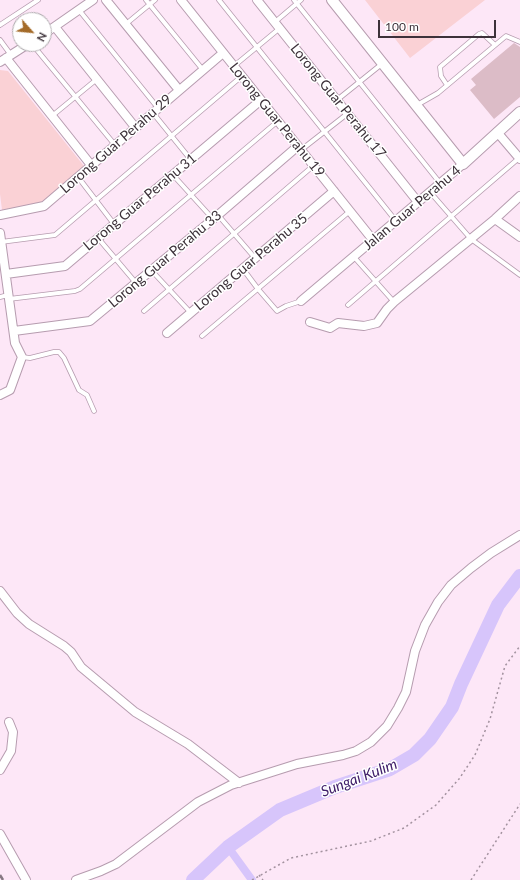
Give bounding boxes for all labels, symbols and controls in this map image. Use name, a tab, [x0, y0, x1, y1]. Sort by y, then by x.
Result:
north arrow	[12, 12, 52, 52]
scale bar	[380, 12, 498, 38]
text: 100 m	[385, 19, 419, 34]
text: N	[35, 30, 50, 44]
street label: Lorong Guar Perahu 17	[287, 40, 389, 162]
street label: Lorong Guar Perahu 19	[226, 59, 328, 181]
street label: Lorong Guar Perahu 29	[57, 91, 175, 197]
street label: Lorong Guar Perahu 31	[80, 150, 200, 254]
street label: Jalan Guar Perahu 4	[360, 162, 464, 254]
street label: Lorong Guar Perahu 33	[105, 207, 225, 311]
street label: Lorong Guar Perahu 35	[191, 210, 311, 314]
water label: Sungai Kulim	[318, 755, 400, 801]

